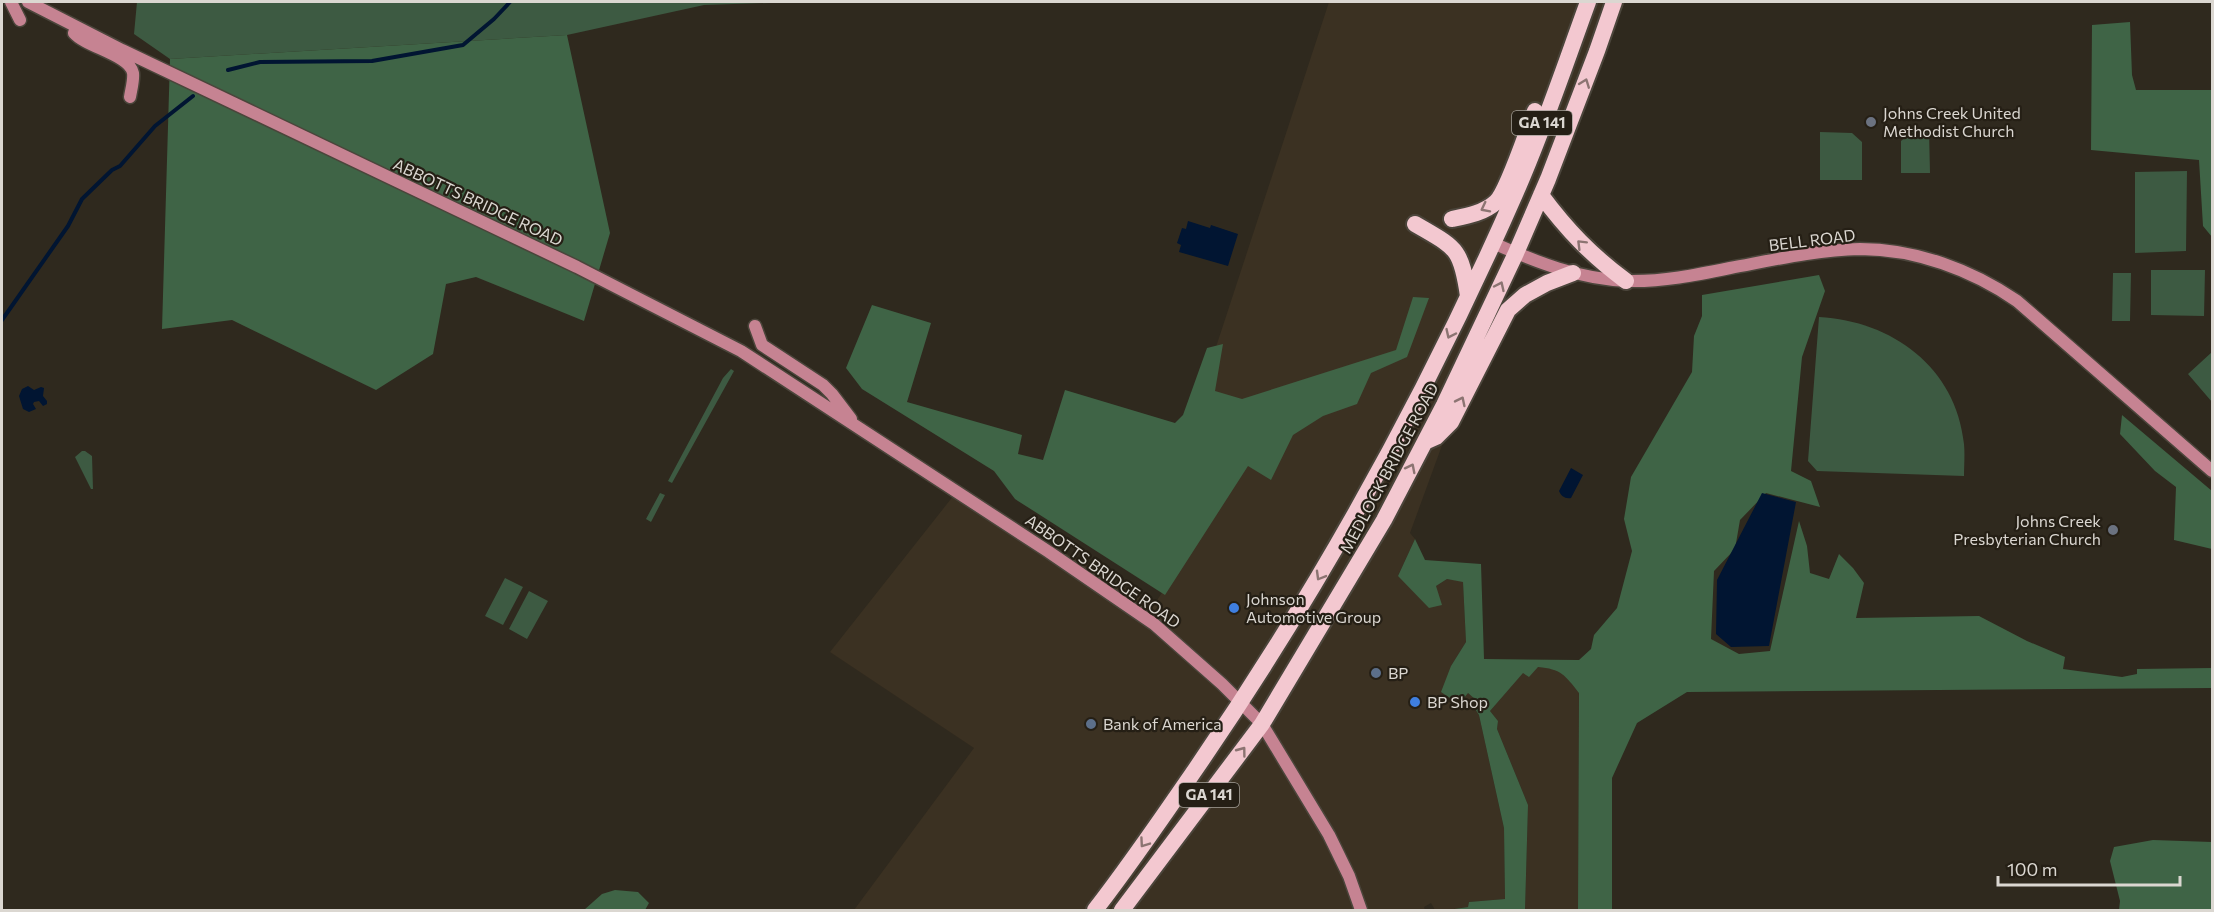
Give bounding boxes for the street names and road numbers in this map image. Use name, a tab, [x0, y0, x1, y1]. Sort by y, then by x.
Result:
road number: GA 141	[1512, 111, 1572, 135]
street label: ABBOTTS BRIDGE ROAD	[390, 154, 566, 249]
street label: BELL ROAD	[1768, 225, 1856, 254]
street label: MEDLOCK BRIDGE ROAD	[1335, 379, 1442, 556]
street label: ABBOTTS BRIDGE ROAD	[1022, 510, 1184, 631]
road number: GA 141	[1179, 783, 1239, 807]

